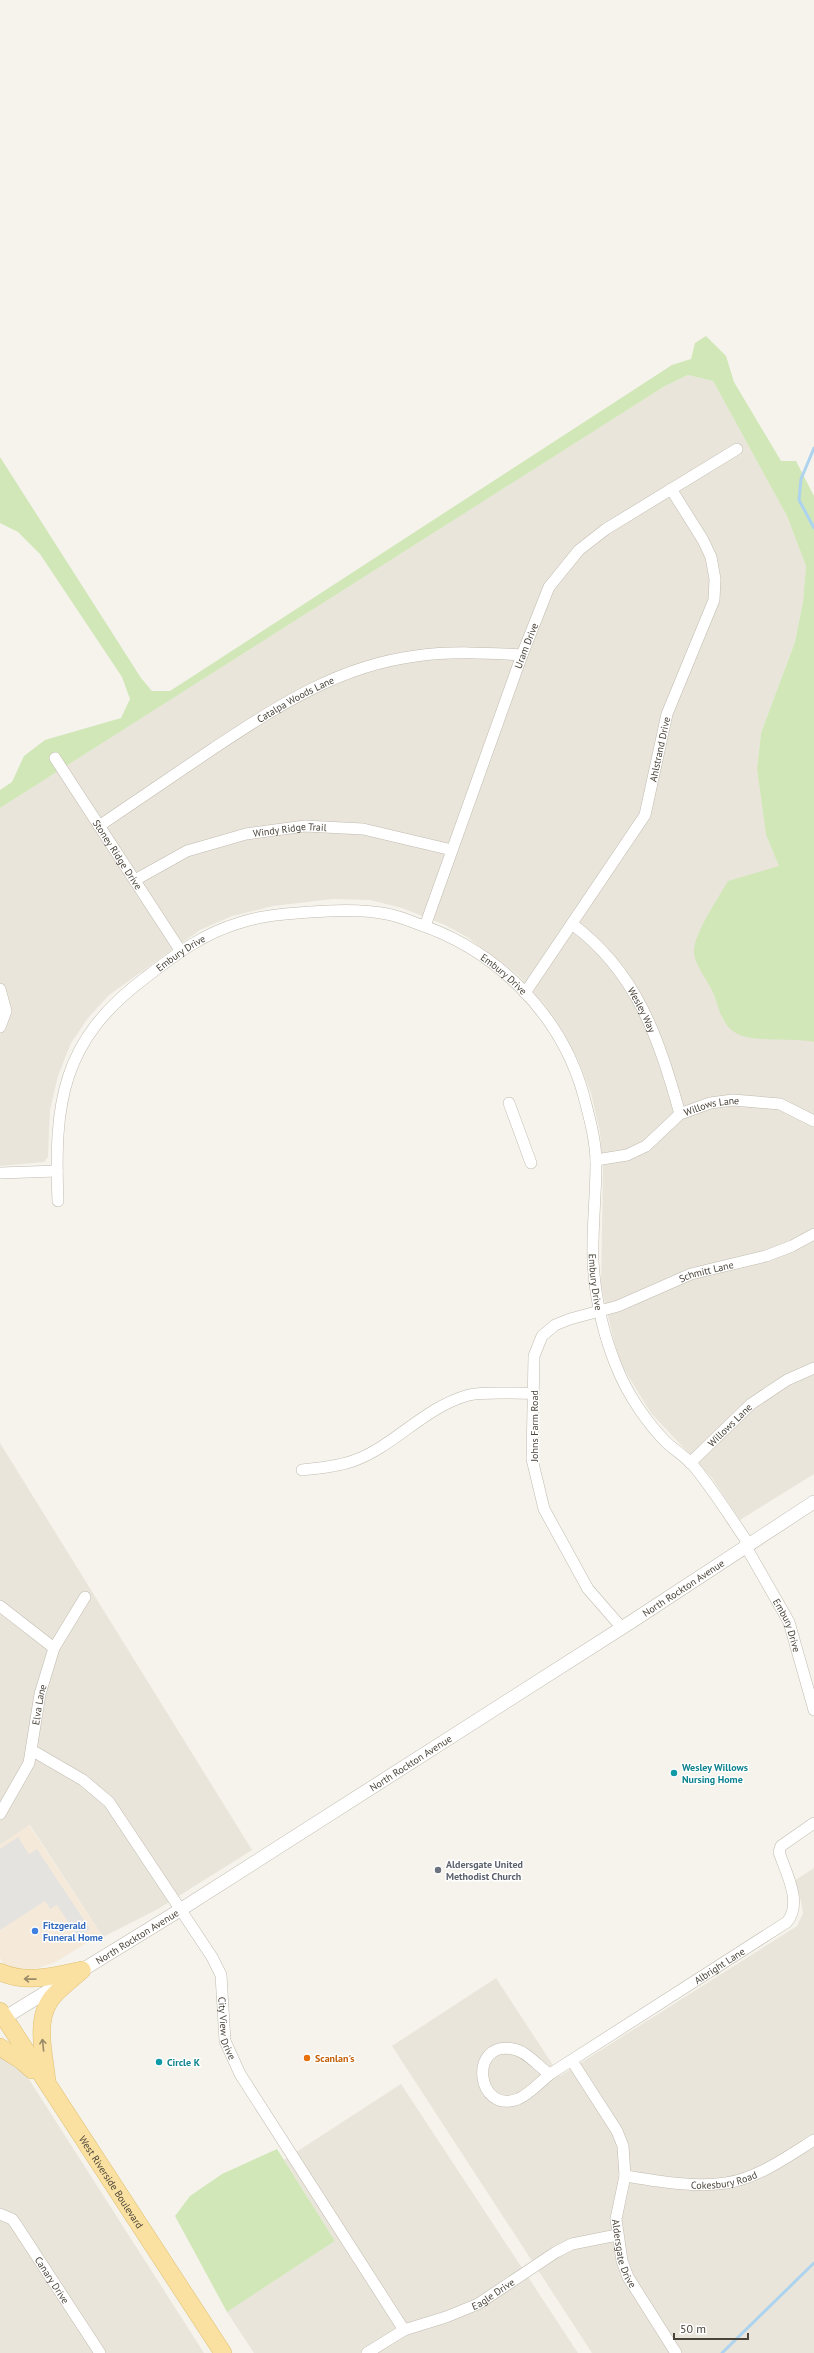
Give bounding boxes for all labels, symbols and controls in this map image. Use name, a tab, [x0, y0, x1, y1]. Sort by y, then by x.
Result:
street label: Uram Drive	[511, 621, 541, 670]
street label: Catalpa Woods Lane	[254, 673, 336, 725]
street label: Ahlstrand Drive	[646, 715, 673, 783]
street label: Stoney Ridge Drive	[90, 817, 145, 892]
street label: Windy Ridge Trail	[252, 819, 327, 840]
street label: Embury Drive	[153, 932, 208, 974]
street label: Embury Drive	[478, 950, 530, 997]
street label: Wesley Way	[625, 985, 659, 1035]
street label: Willows Lane	[682, 1093, 740, 1119]
street label: Embury Drive	[586, 1254, 606, 1312]
street label: Schmitt Lane	[677, 1258, 735, 1285]
street label: Johns Farm Road	[528, 1390, 541, 1463]
street label: Willows Lane	[705, 1400, 754, 1449]
street label: North Rockton Avenue	[640, 1556, 727, 1619]
street label: Embury Drive	[770, 1596, 804, 1653]
street label: Elva Lane	[29, 1682, 49, 1726]
street label: North Rockton Avenue	[367, 1732, 454, 1794]
place label: Wesley Willows Nursing Home	[682, 1761, 748, 1786]
marker: Wesley Willows Nursing Home	[669, 1768, 679, 1778]
place label: Aldersgate United Methodist Church	[446, 1858, 523, 1883]
marker: Aldersgate United Methodist Church	[433, 1865, 443, 1875]
street label: North Rockton Avenue	[93, 1906, 181, 1967]
place label: Fitzgerald Funeral Home	[43, 1919, 103, 1944]
marker: Fitzgerald Funeral Home	[30, 1926, 40, 1936]
street label: Albright Lane	[691, 1944, 747, 1986]
one-way arrow	[24, 1975, 37, 1983]
street label: City View Drive	[216, 1996, 239, 2062]
one-way arrow	[40, 2039, 47, 2052]
place label: Scanlan's	[315, 2052, 354, 2065]
marker: Scanlan's	[302, 2053, 312, 2063]
place label: Circle K	[167, 2056, 201, 2069]
marker: Circle K	[154, 2057, 164, 2067]
street label: West Riverside Boulevard	[76, 2133, 146, 2231]
street label: Cokesbury Road	[691, 2168, 759, 2191]
street label: Aldersgate Drive	[610, 2218, 640, 2290]
street label: Canary Drive	[32, 2254, 72, 2306]
street label: Eagle Drive	[470, 2275, 517, 2312]
scale bar	[674, 2315, 748, 2341]
text: 50 m	[680, 2321, 706, 2336]

